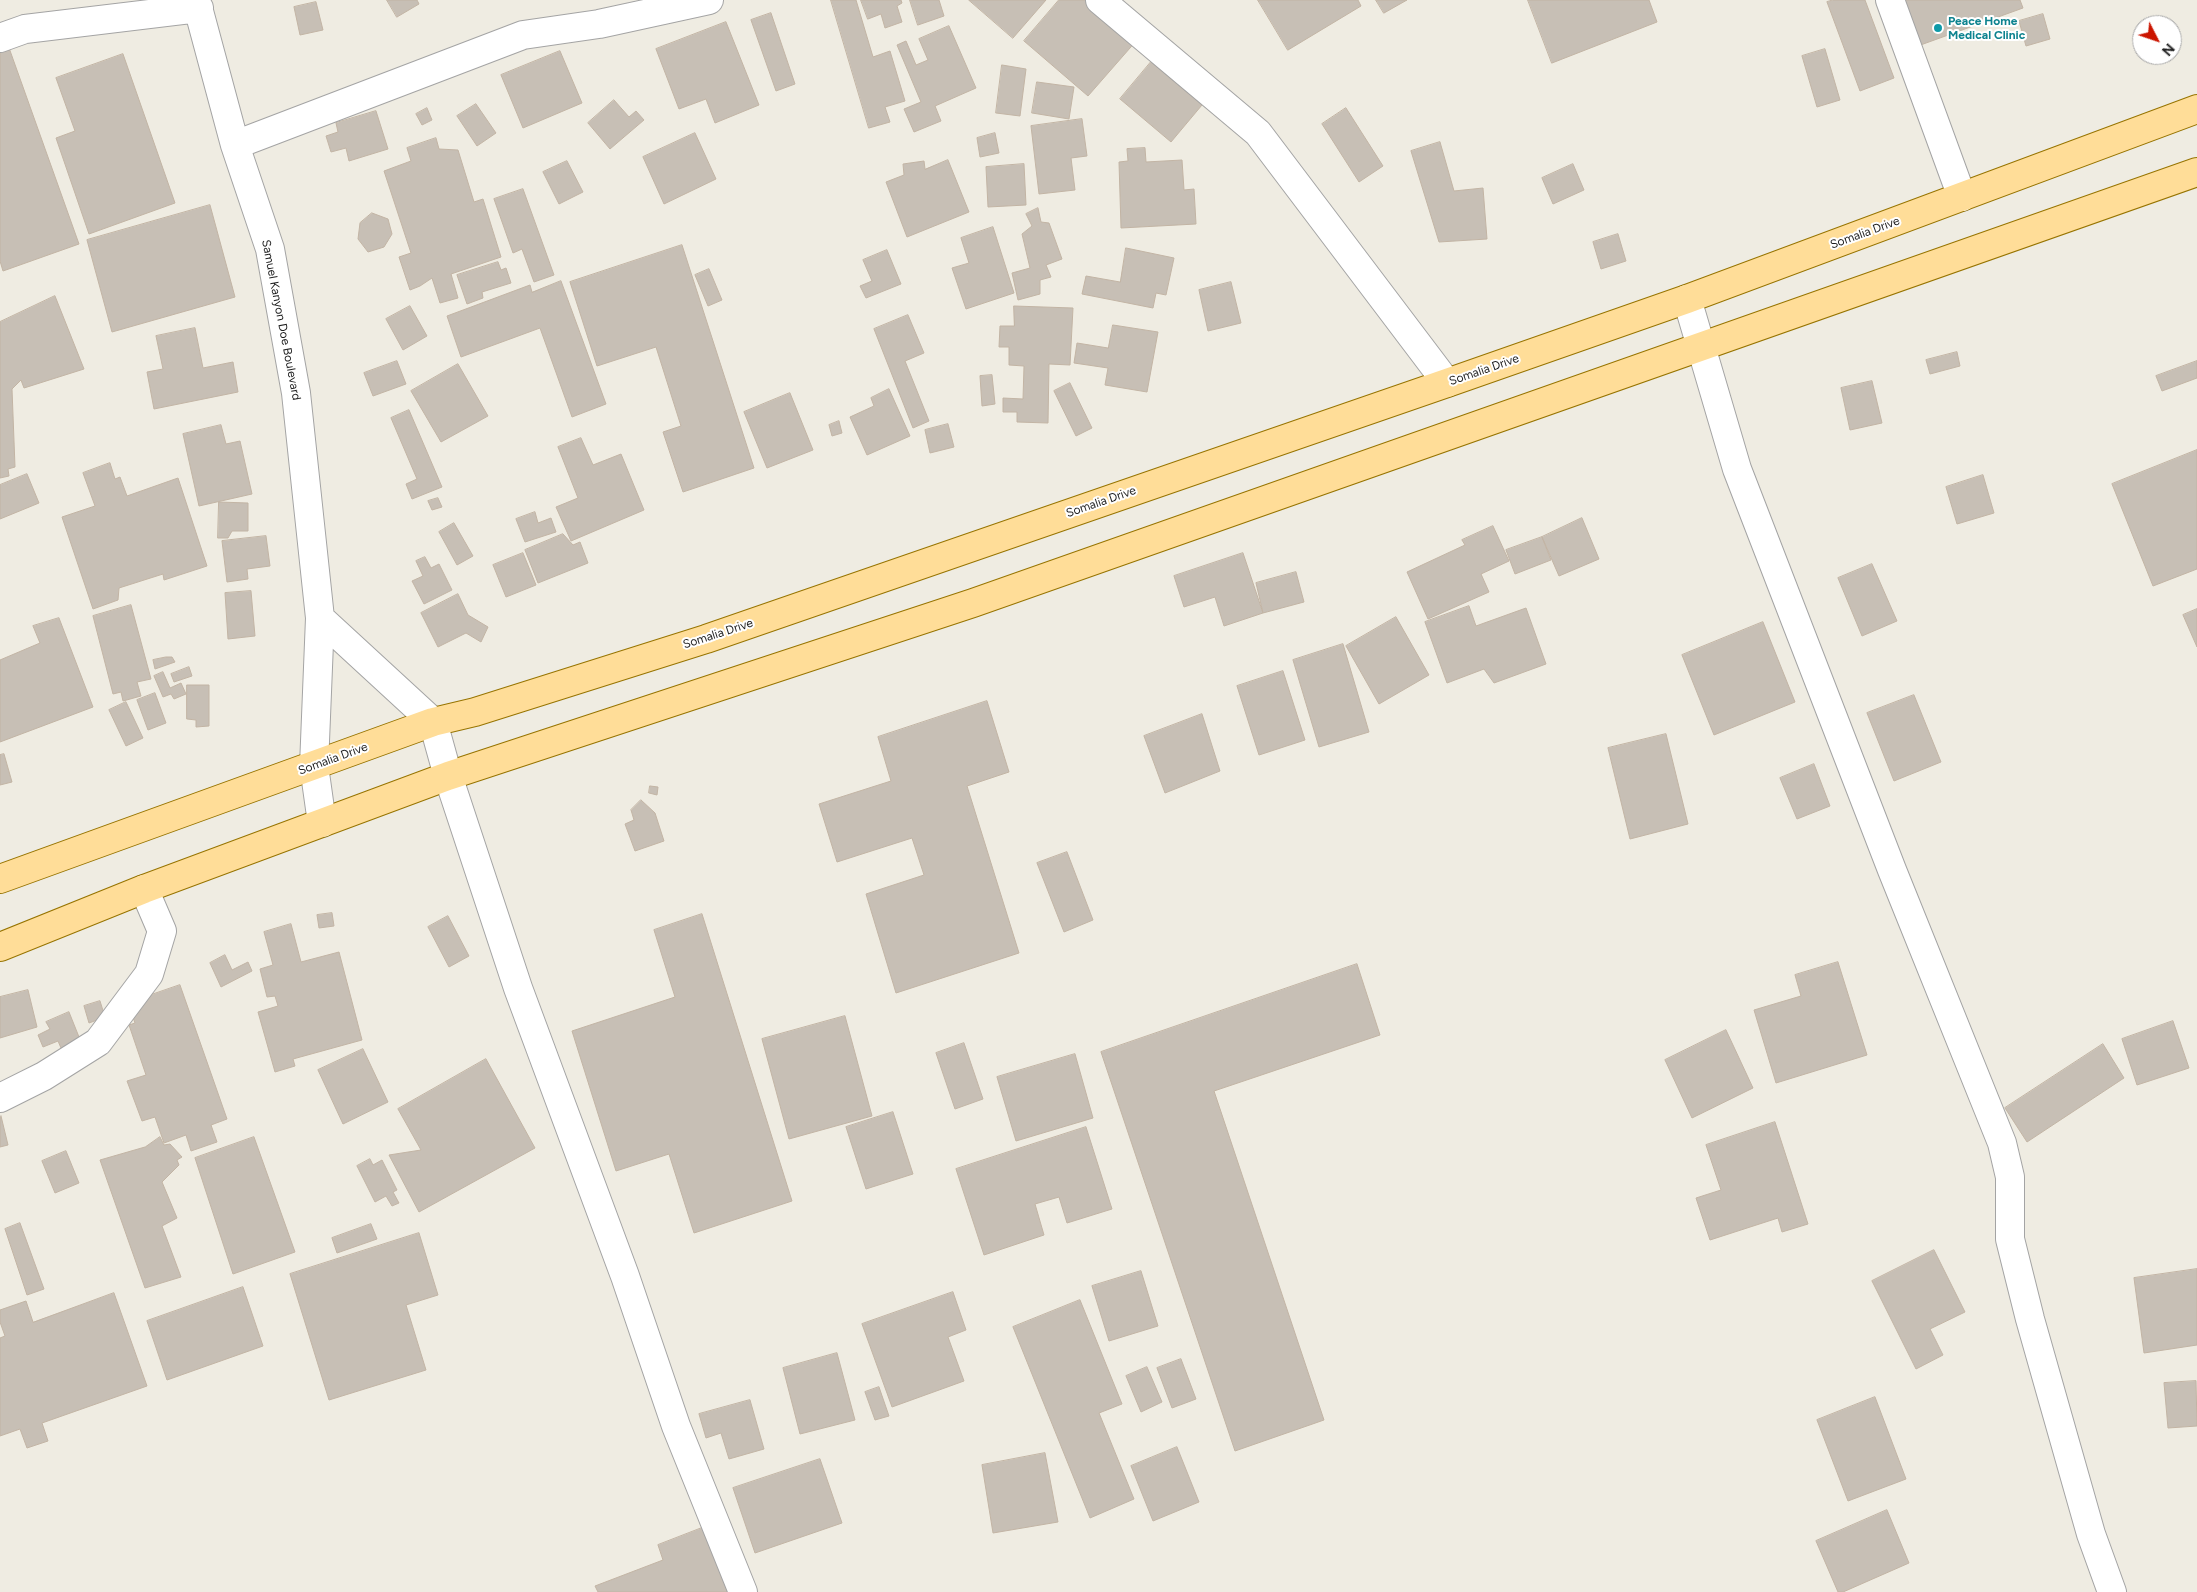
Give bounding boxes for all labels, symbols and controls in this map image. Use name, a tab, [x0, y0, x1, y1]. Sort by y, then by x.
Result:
place label: Peace Home Medical Clinic	[1948, 14, 2025, 42]
north arrow	[2132, 15, 2182, 65]
marker: Peace Home Medical Clinic	[1932, 22, 1944, 34]
text: N	[2158, 40, 2178, 59]
street label: Somalia Drive	[1828, 214, 1902, 252]
street label: Samuel Kanyon Doe Boulevard	[258, 238, 304, 402]
street label: Somalia Drive	[1447, 351, 1521, 389]
street label: Somalia Drive	[1064, 483, 1138, 521]
street label: Somalia Drive	[681, 616, 755, 652]
street label: Somalia Drive	[296, 740, 370, 778]

